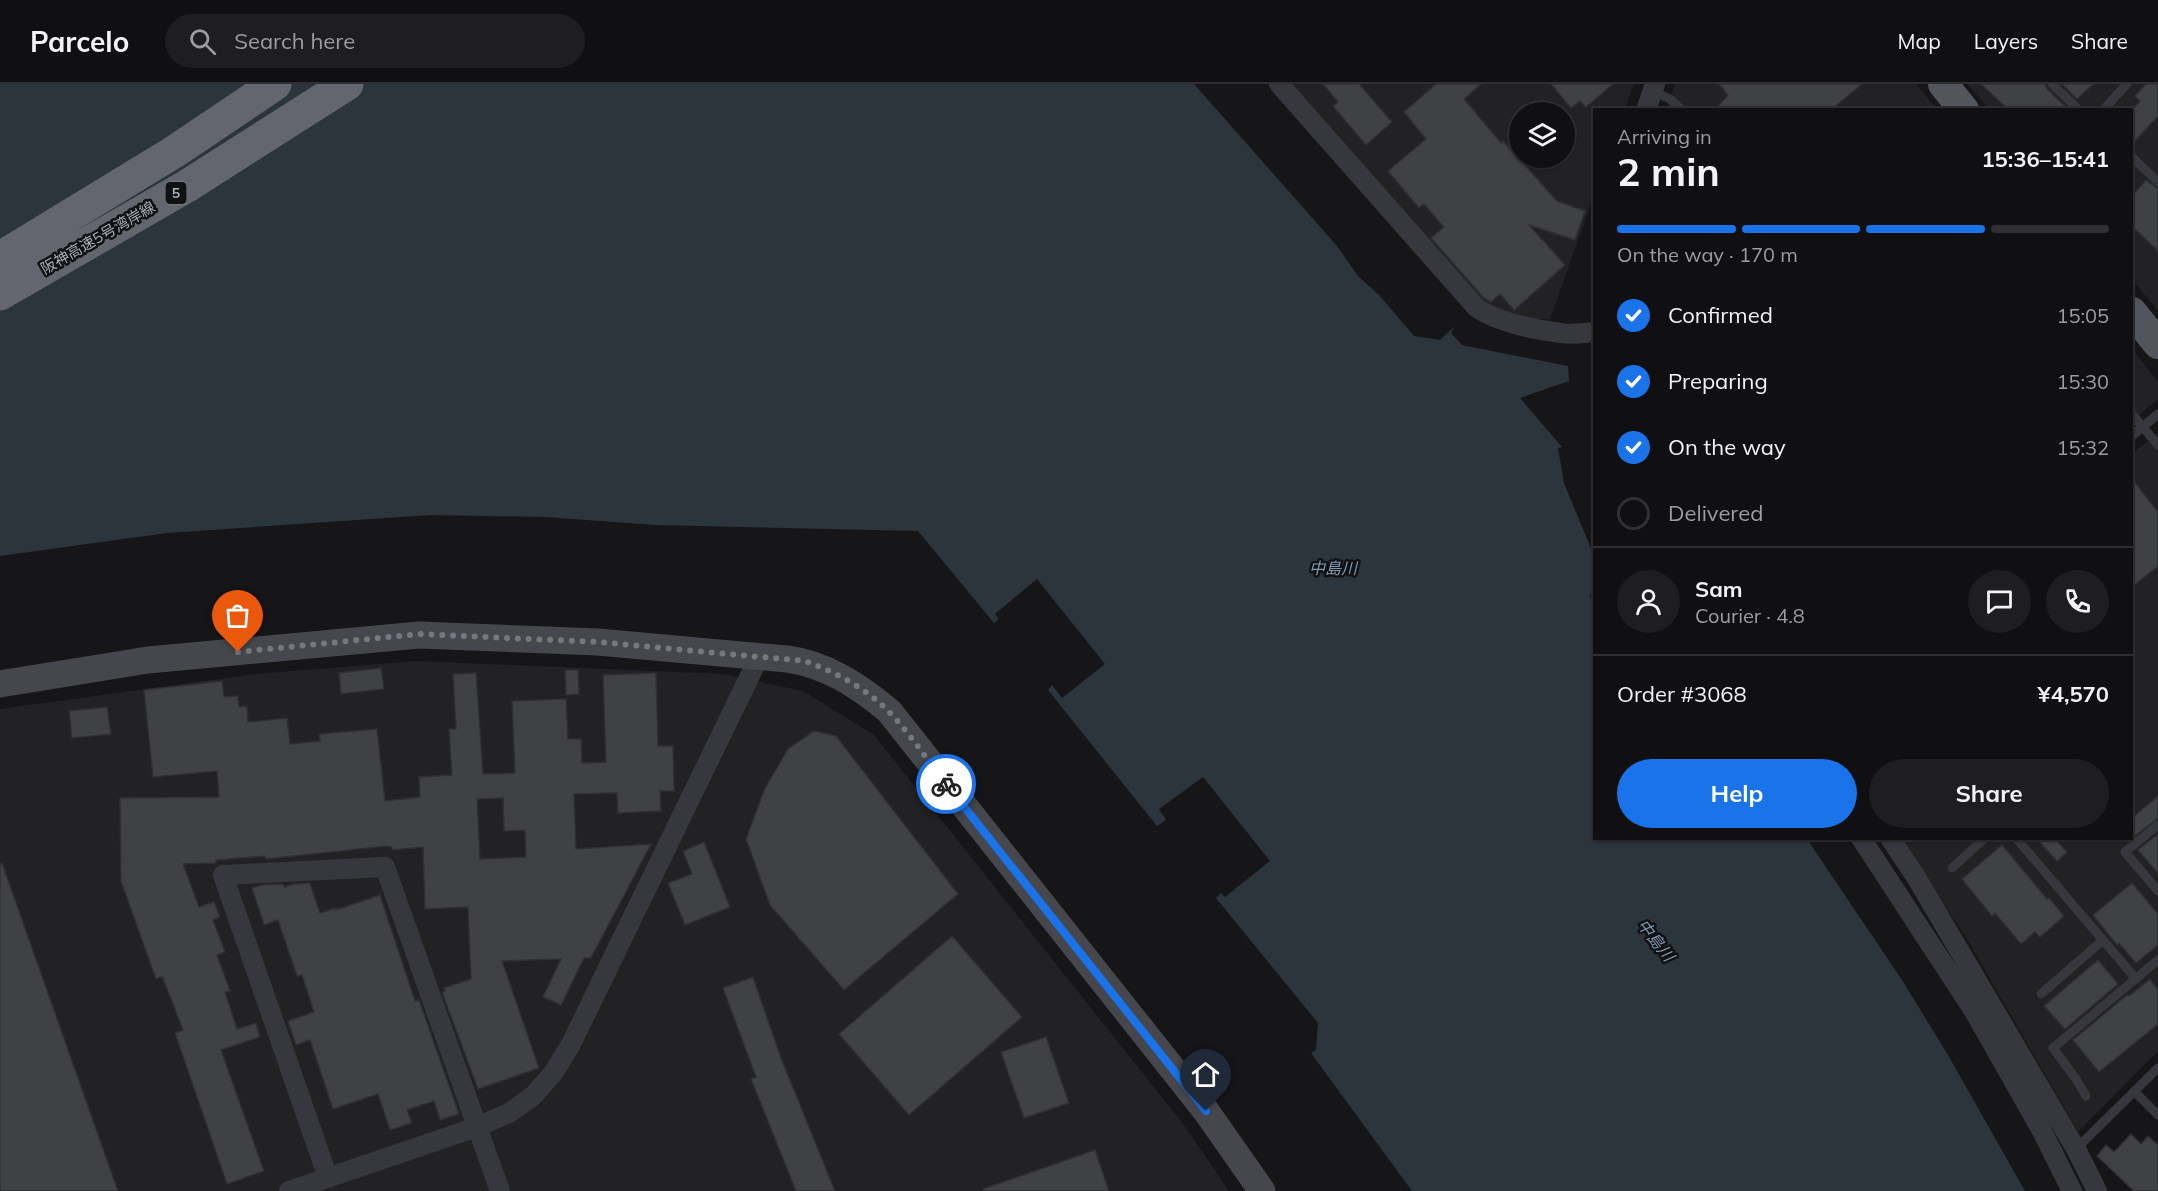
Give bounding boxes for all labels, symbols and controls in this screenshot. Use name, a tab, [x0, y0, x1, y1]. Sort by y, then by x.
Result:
search box	[165, 14, 585, 68]
text: Parcelo	[30, 24, 129, 59]
icon: search	[186, 25, 219, 58]
text: Search here	[234, 27, 355, 55]
text: Map	[1898, 28, 1941, 54]
text: Layers	[1974, 28, 2038, 54]
text: Share	[2071, 28, 2128, 54]
map controls	[1509, 102, 1575, 168]
button: layers	[1509, 102, 1575, 168]
text: Arriving in	[1617, 124, 1712, 149]
text: 15:36–15:41	[1981, 145, 2109, 173]
text: 2 min	[1617, 147, 1720, 196]
road number: 5	[166, 182, 186, 204]
street label: 阪神高速5号湾岸線	[37, 197, 158, 278]
text: On the way · 170 m	[1617, 242, 1798, 267]
icon: check	[1617, 299, 1650, 332]
text: Confirmed	[1668, 301, 1773, 329]
text: 15:05	[2056, 303, 2109, 328]
icon: check	[1617, 365, 1650, 398]
text: Preparing	[1668, 367, 1768, 395]
text: 15:30	[2056, 369, 2109, 394]
icon: check	[1617, 431, 1650, 464]
text: On the way	[1668, 433, 1786, 461]
text: 15:32	[2056, 435, 2109, 460]
text: Delivered	[1668, 499, 1763, 527]
water label: 中島川	[1309, 558, 1359, 578]
button: person	[1617, 570, 1680, 633]
button: chat	[1968, 570, 2031, 633]
button: phone	[2046, 570, 2109, 633]
text: Sam	[1695, 575, 1743, 603]
pin	[212, 590, 263, 652]
icon: bag	[221, 599, 254, 632]
text: Courier · 4.8	[1695, 603, 1805, 628]
text: Order #3068	[1617, 680, 1747, 708]
text: ¥4,570	[2038, 680, 2109, 708]
courier	[916, 754, 976, 814]
button: Help	[1617, 759, 1857, 828]
button: Share	[1869, 759, 2109, 828]
icon: bike	[930, 768, 963, 801]
water label: 中島川	[1633, 915, 1680, 967]
pin	[1180, 1049, 1231, 1111]
icon: home	[1189, 1058, 1222, 1091]

